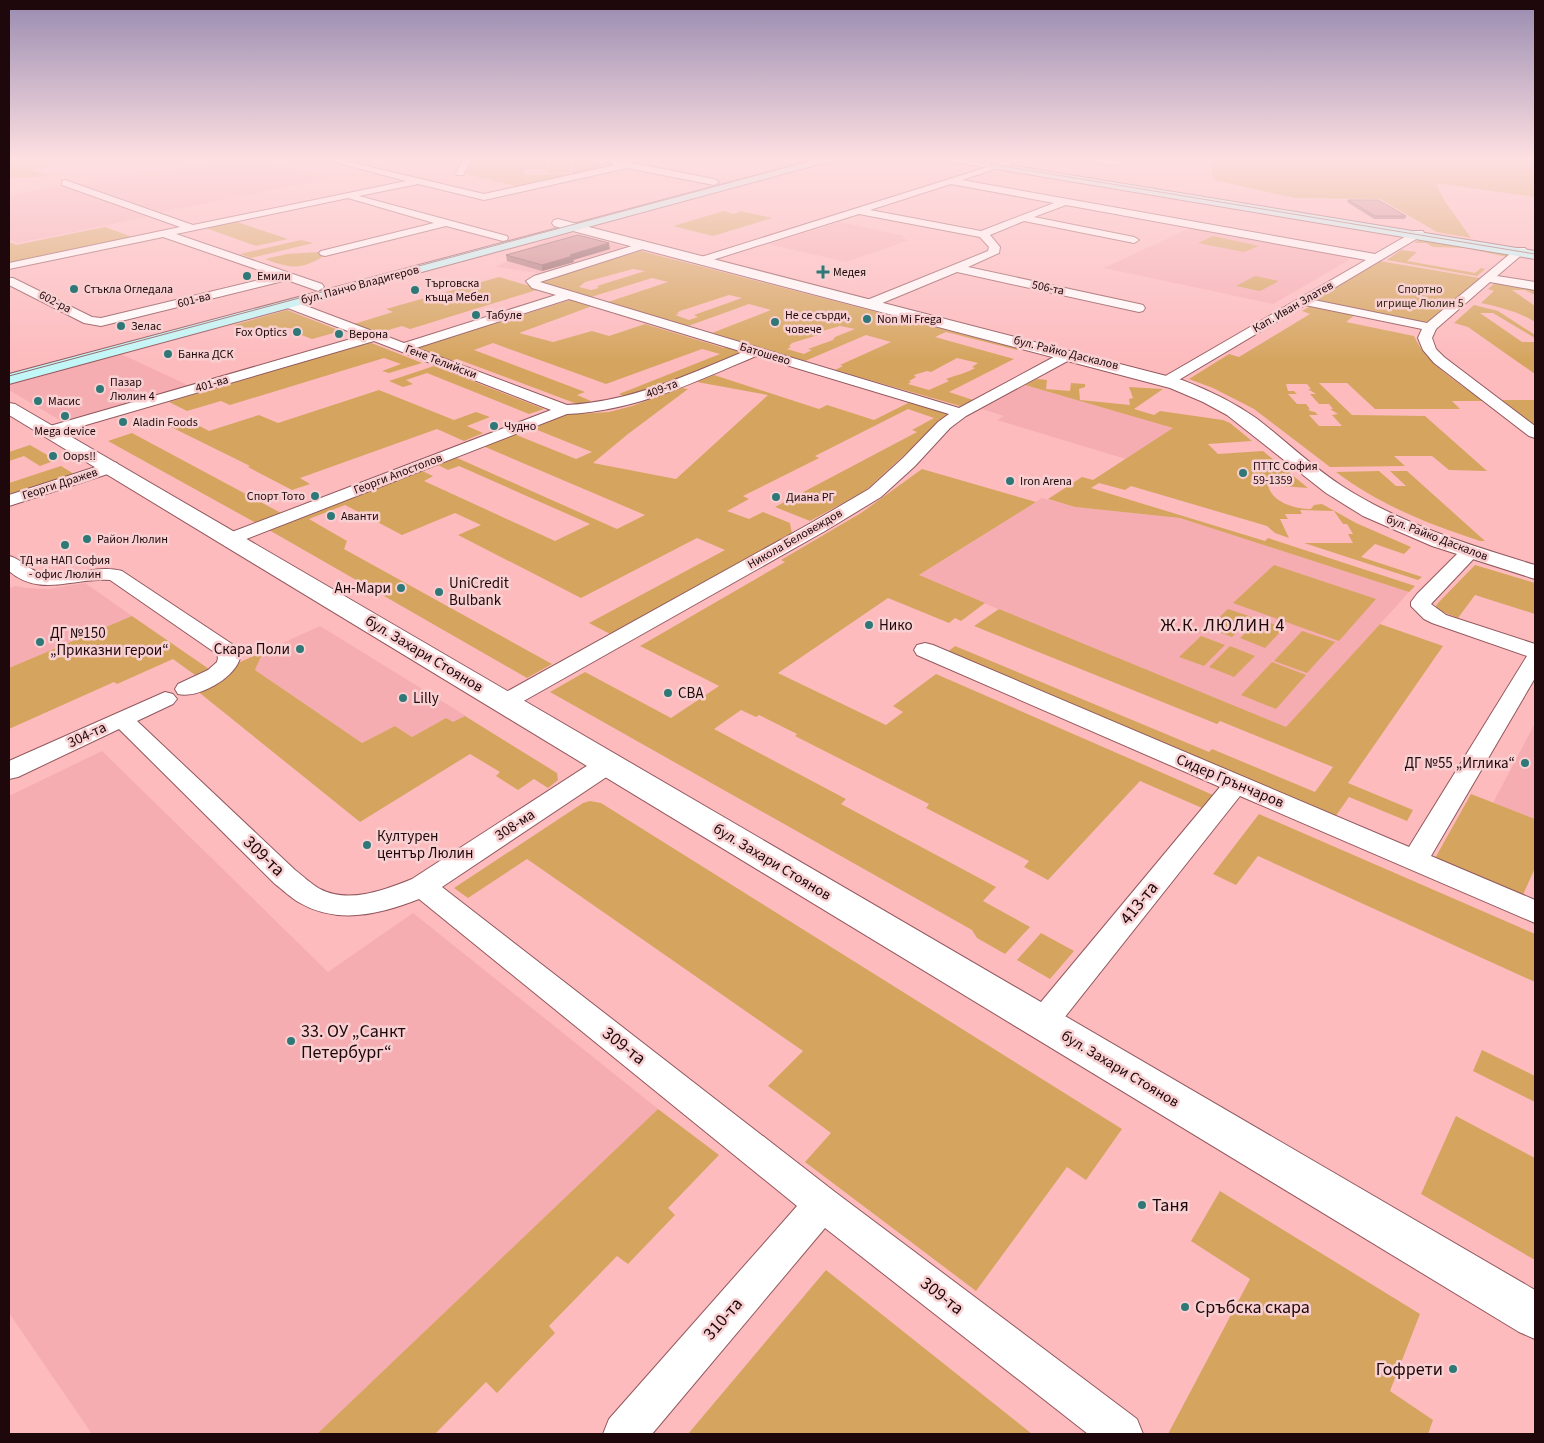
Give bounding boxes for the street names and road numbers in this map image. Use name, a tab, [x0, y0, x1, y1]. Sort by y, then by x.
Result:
street label: бул. Панчо Владигеров	[299, 261, 421, 309]
street label: 506-та	[1030, 276, 1066, 300]
street label: Кап. Иван Златев	[1250, 277, 1336, 337]
street label: 602-ра	[36, 287, 74, 317]
street label: 601-ва	[176, 288, 212, 312]
street label: бул. Райко Даскалов	[1012, 332, 1120, 374]
street label: Батошево	[738, 338, 792, 370]
street label: Гене Телийски	[403, 341, 479, 383]
street label: 401-ва	[193, 371, 231, 397]
street label: 409-та	[644, 375, 680, 403]
street label: Георги Апостолов	[351, 449, 445, 499]
street label: Георги Дражев	[20, 464, 100, 504]
street label: Никола Беловеждов	[744, 505, 846, 573]
street label: бул. Райко Даскалов	[1384, 511, 1490, 565]
street label: бул. Захари Стоянов	[361, 610, 487, 698]
street label: 304-та	[64, 717, 110, 753]
street label: Сидер Грънчаров	[1173, 749, 1287, 813]
street label: 308-ма	[491, 804, 539, 846]
street label: бул. Захари Стоянов	[709, 818, 835, 906]
street label: 309-та	[238, 830, 290, 882]
street label: 413-та	[1114, 876, 1164, 930]
street label: 309-та	[597, 1021, 651, 1071]
street label: бул. Захари Стоянов	[1057, 1025, 1183, 1113]
street label: 309-та	[915, 1271, 969, 1321]
street label: 310-та	[698, 1292, 748, 1346]

